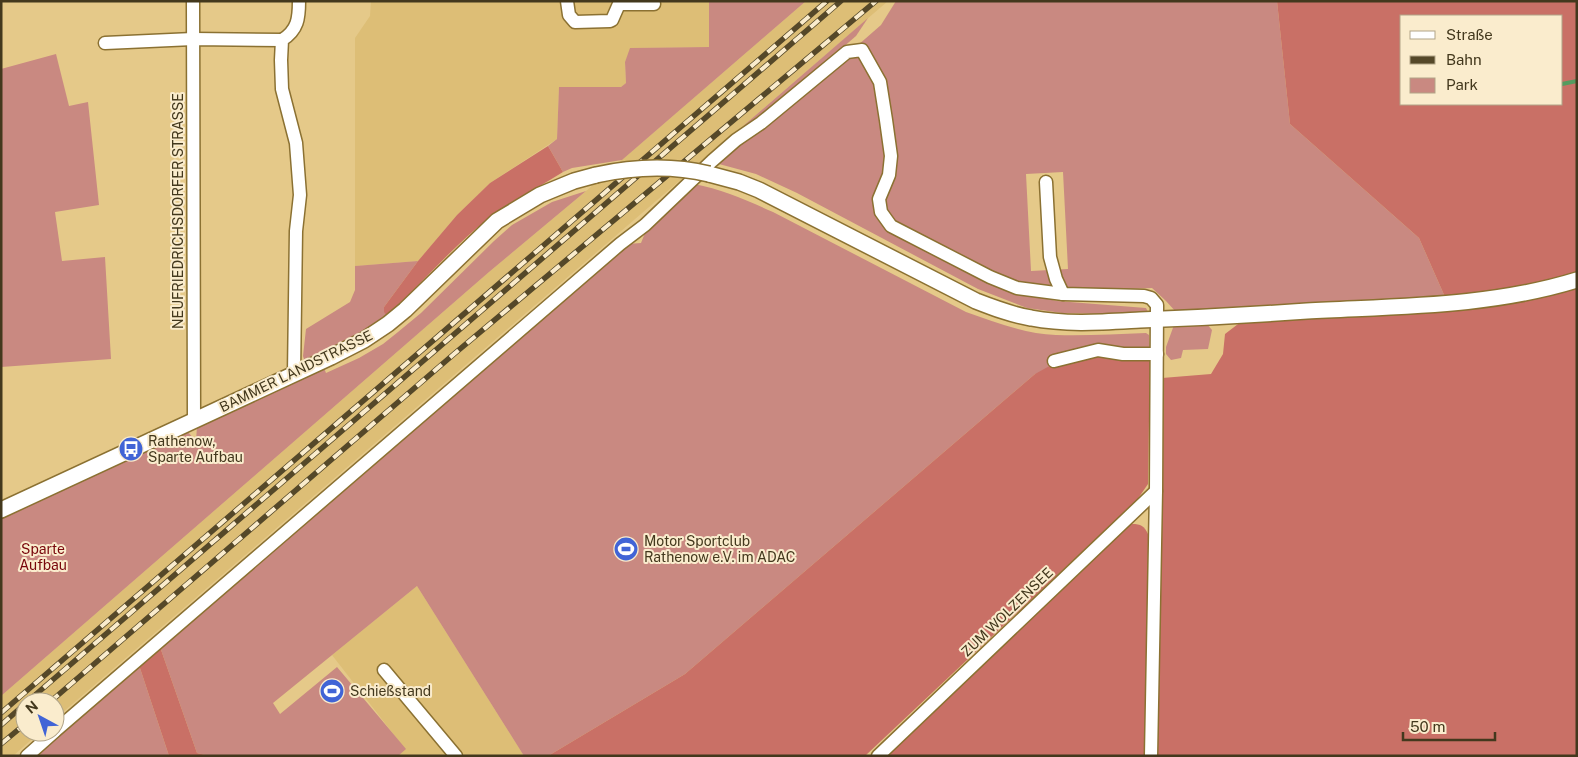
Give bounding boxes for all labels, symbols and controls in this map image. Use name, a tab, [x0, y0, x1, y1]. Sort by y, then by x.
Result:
legend	[1400, 15, 1563, 105]
text: Straße	[1446, 26, 1493, 43]
text: Bahn	[1446, 51, 1482, 68]
text: Park	[1446, 76, 1478, 93]
street label: NEUFRIEDRICHSDORFER STRASSE	[170, 93, 186, 329]
street label: BAMMER LANDSTRASSE	[217, 327, 375, 415]
place label: Rathenow, Sparte Aufbau	[148, 433, 243, 465]
bus stop icon: Rathenow, Sparte Aufbau	[118, 436, 144, 462]
place label: Motor Sportclub Rathenow e.V. im ADAC	[644, 533, 795, 565]
sports icon: Motor Sportclub Rathenow e.V. im ADAC	[613, 536, 639, 562]
park label: Sparte Aufbau	[19, 541, 67, 573]
street label: ZUM WOLZENSEE	[958, 564, 1056, 660]
sports icon: Schießstand	[319, 678, 345, 704]
place label: Schießstand	[350, 683, 431, 699]
north arrow	[15, 692, 65, 742]
text: N	[22, 697, 41, 717]
scale bar	[1403, 710, 1496, 742]
text: 50 m	[1410, 718, 1445, 735]

